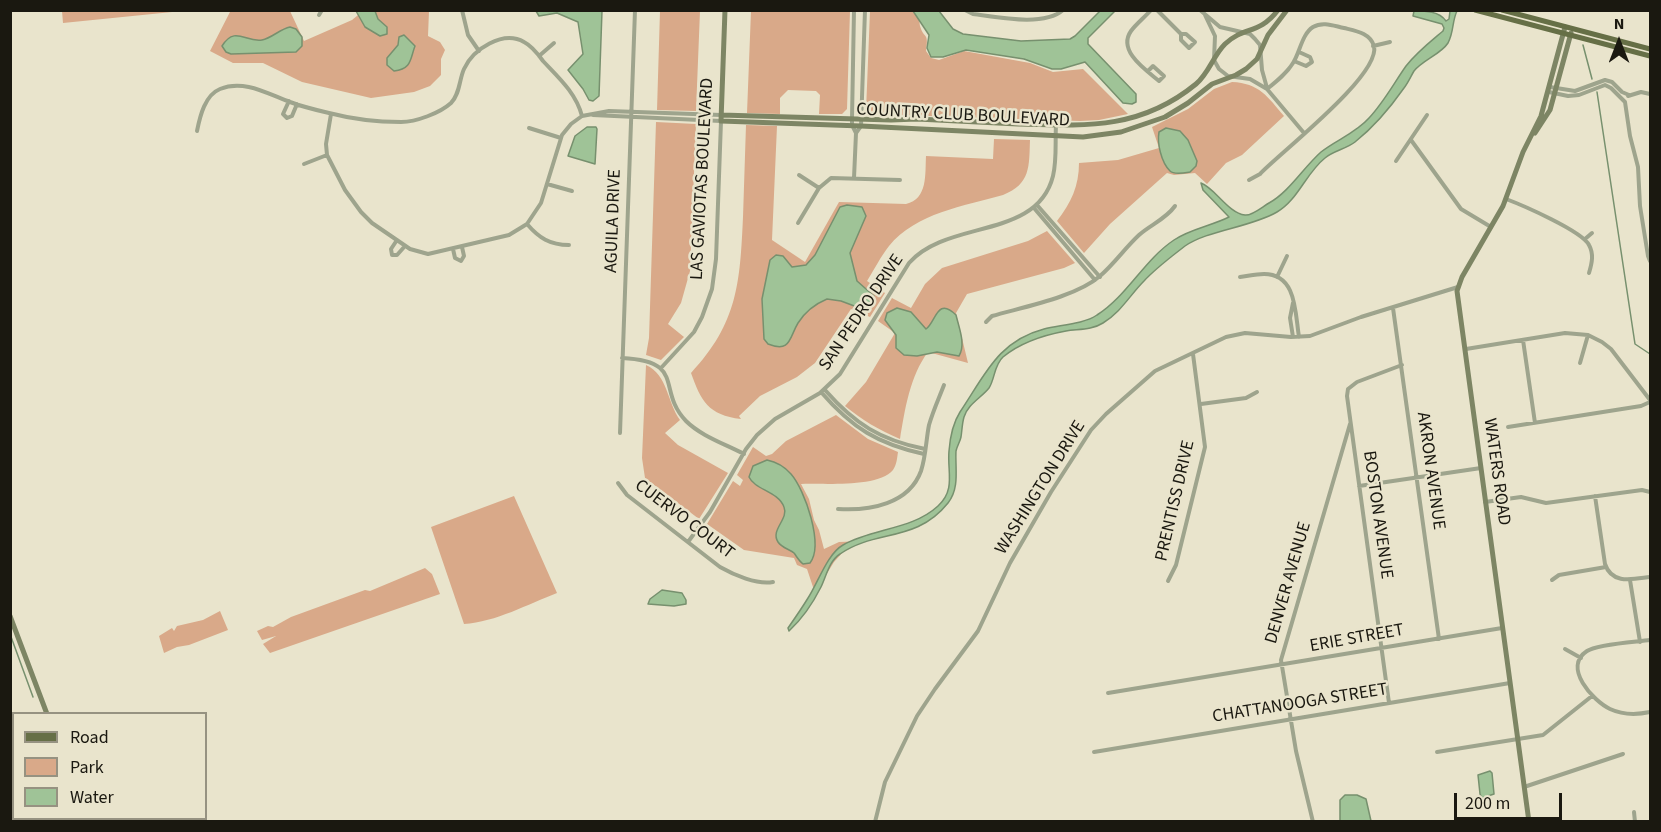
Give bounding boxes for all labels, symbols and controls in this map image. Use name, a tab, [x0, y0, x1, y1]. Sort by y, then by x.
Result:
north arrow	[1589, 12, 1649, 72]
text: N	[1614, 13, 1624, 35]
street label: LAS GAVIOTAS BOULEVARD	[687, 77, 719, 281]
street label: COUNTRY CLUB BOULEVARD	[856, 100, 1070, 132]
street label: AGUILA DRIVE	[601, 169, 627, 273]
street label: SAN PEDRO DRIVE	[815, 251, 909, 375]
street label: AKRON AVENUE	[1411, 411, 1449, 531]
street label: WASHINGTON DRIVE	[991, 417, 1091, 559]
street label: WATERS ROAD	[1478, 417, 1514, 527]
street label: PRENTISS DRIVE	[1152, 438, 1200, 564]
street label: BOSTON AVENUE	[1357, 450, 1397, 580]
street label: CUERVO COURT	[630, 476, 738, 564]
street label: DENVER AVENUE	[1261, 520, 1317, 646]
street label: ERIE STREET	[1308, 620, 1406, 658]
street label: CHATTANOOGA STREET	[1211, 679, 1389, 729]
legend	[12, 712, 207, 820]
text: Road	[70, 725, 109, 750]
text: Park	[70, 755, 104, 780]
scale bar	[1457, 781, 1565, 819]
text: Water	[70, 785, 114, 810]
text: 200 m	[1465, 791, 1510, 816]

